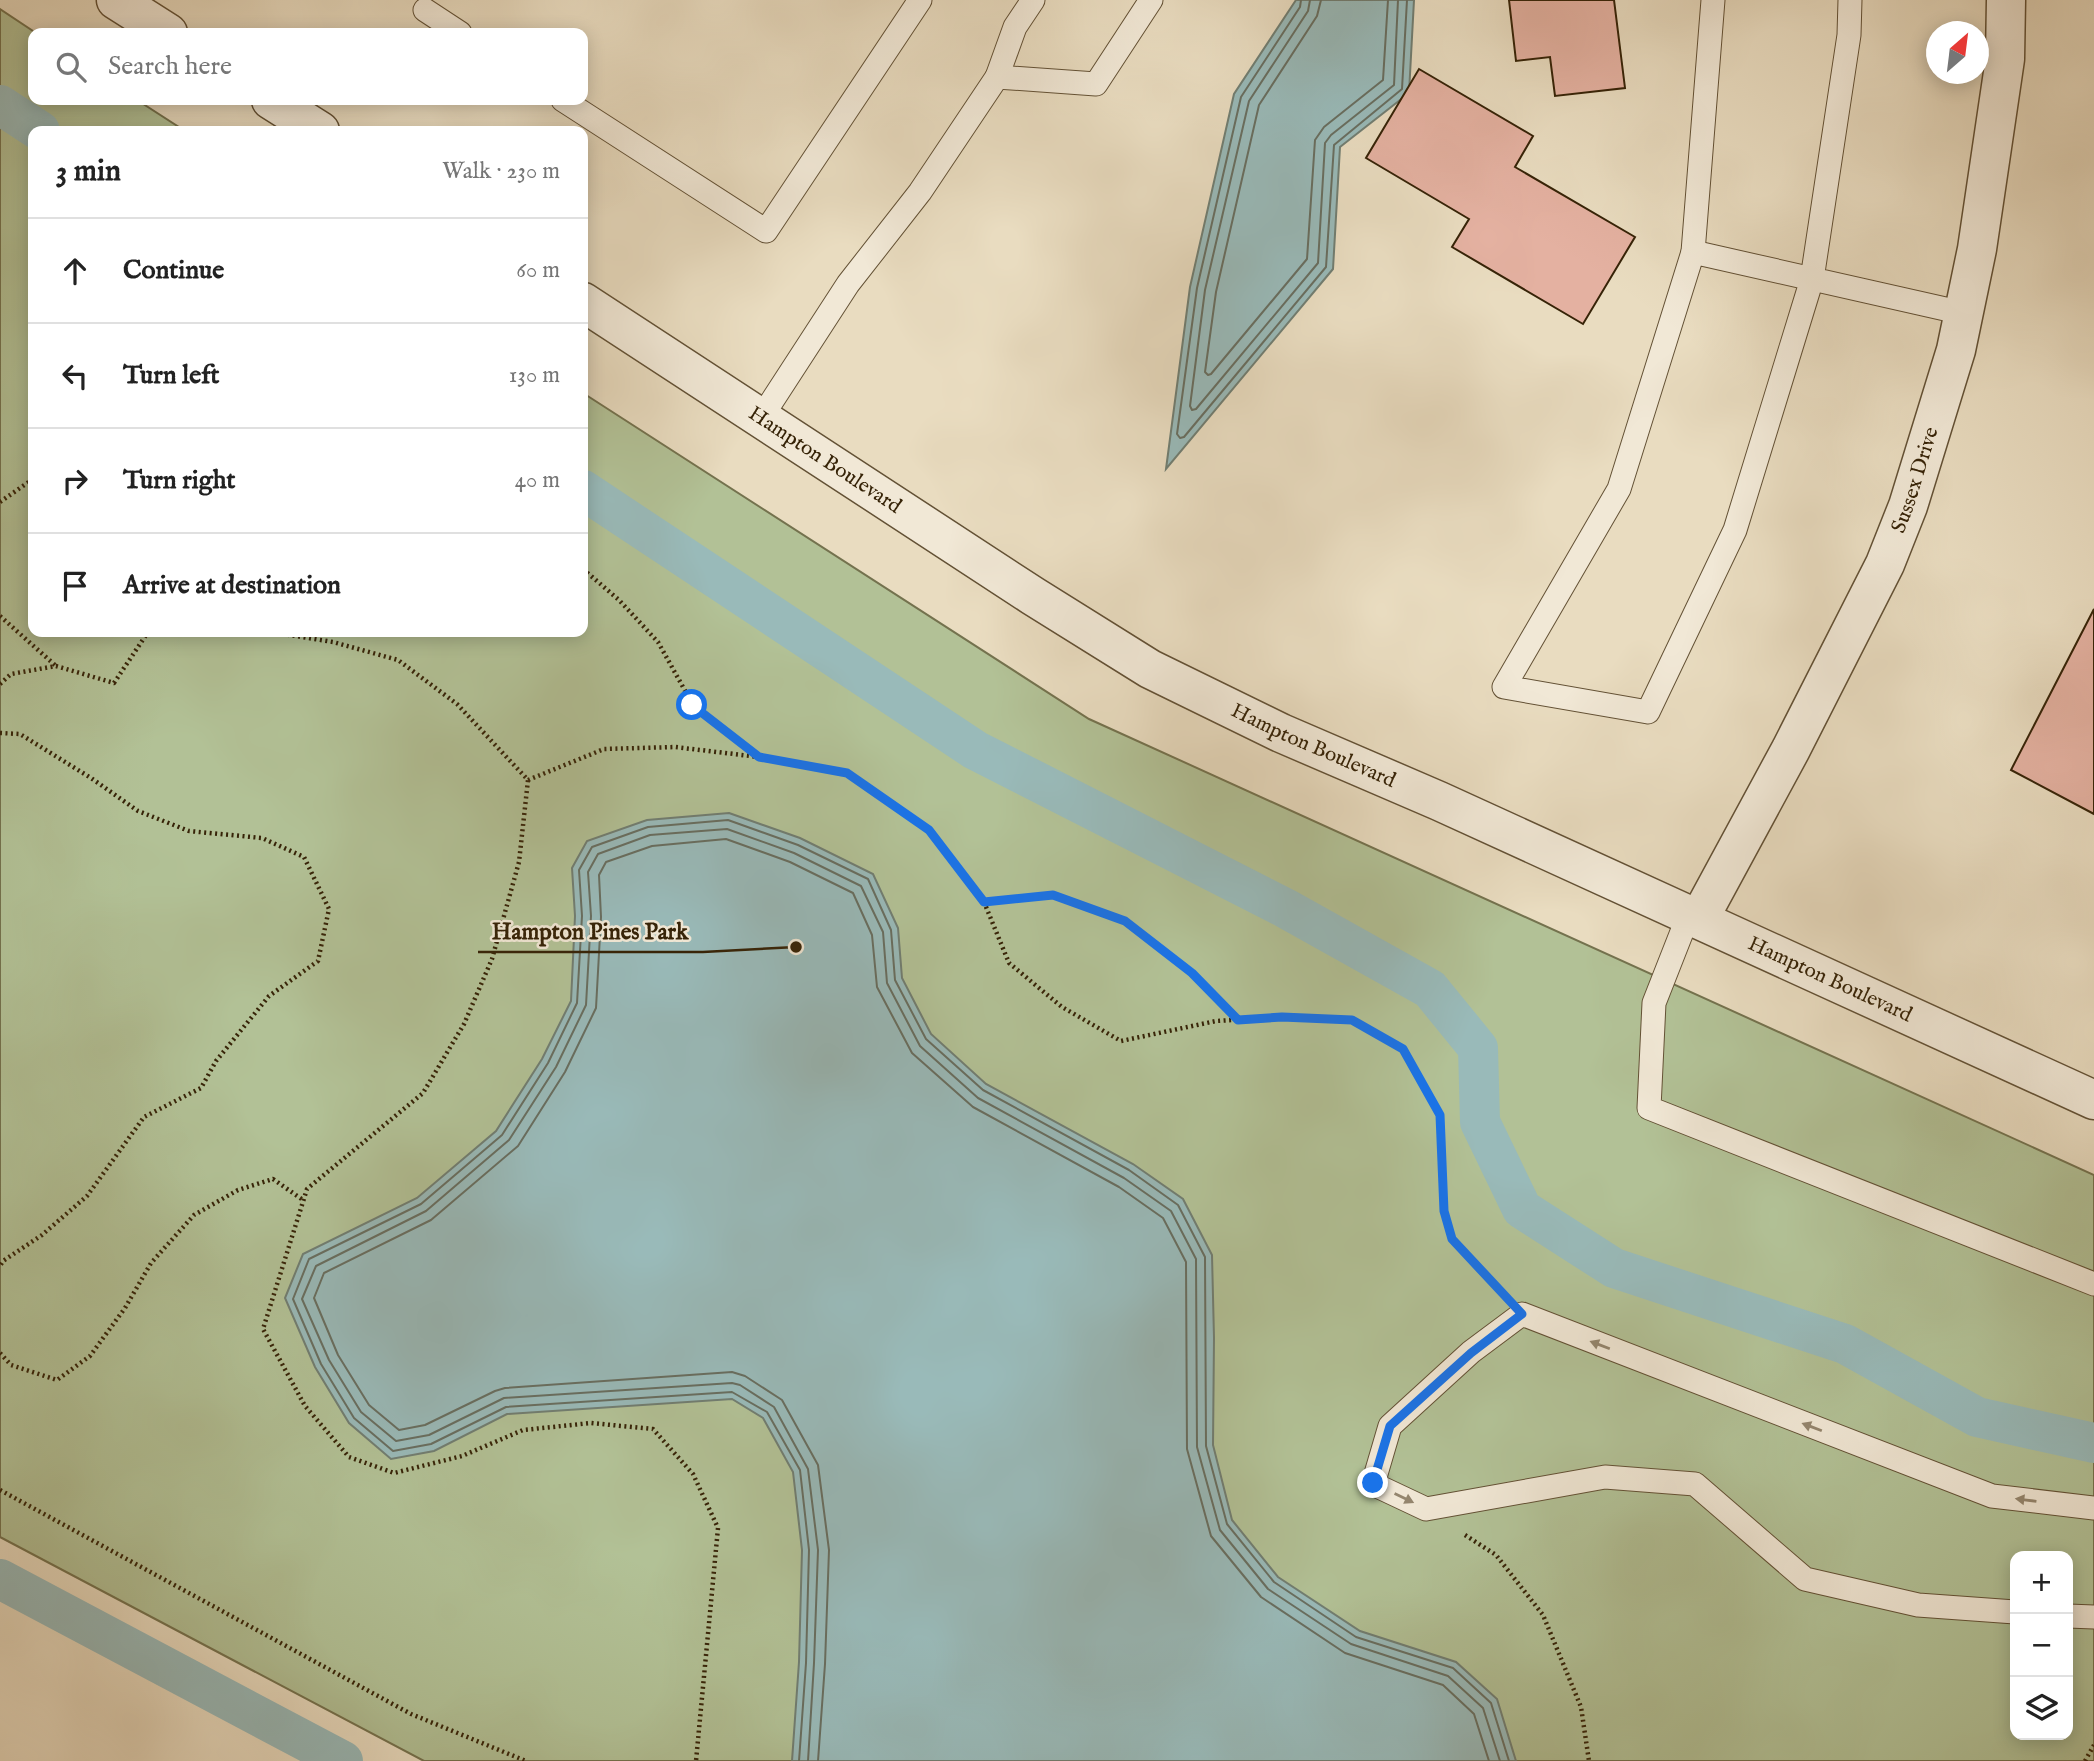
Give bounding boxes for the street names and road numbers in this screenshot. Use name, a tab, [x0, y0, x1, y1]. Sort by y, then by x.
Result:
street label: Hampton Boulevard	[743, 400, 907, 520]
street label: Sussex Drive	[1885, 424, 1945, 537]
street label: Hampton Boulevard	[1227, 697, 1401, 795]
street label: Hampton Boulevard	[1744, 930, 1917, 1029]

